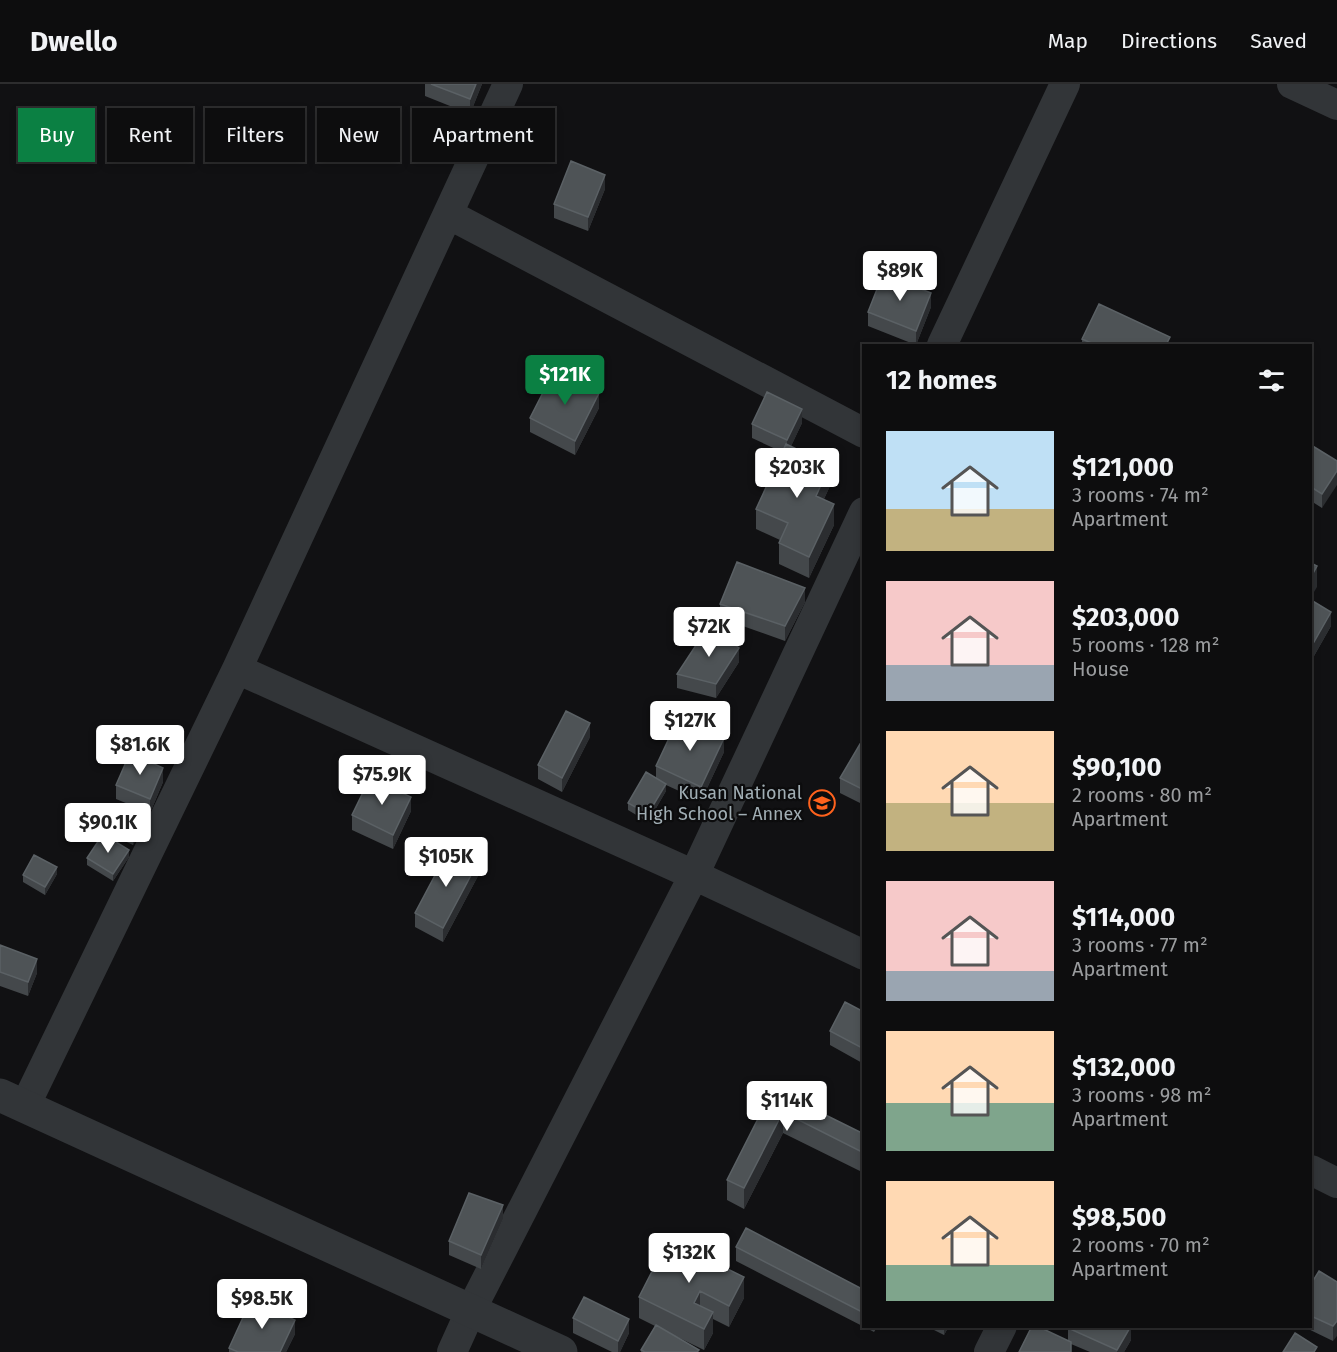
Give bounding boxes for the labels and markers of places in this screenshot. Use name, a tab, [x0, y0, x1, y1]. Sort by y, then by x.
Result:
pin: $89K	[864, 251, 936, 302]
pin: $121K	[523, 355, 607, 406]
pin: $203K	[755, 448, 839, 499]
pin: $72K	[673, 607, 745, 658]
pin: $127K	[648, 701, 732, 752]
pin: $81.6K	[91, 725, 189, 776]
pin: $75.9K	[333, 755, 431, 806]
place label: Kusan National High School – Annex	[636, 782, 802, 825]
school or university icon: Kusan National High School – Annex	[807, 788, 837, 818]
pin: $90.1K	[59, 803, 157, 854]
pin: $105K	[404, 837, 488, 888]
pin: $114K	[745, 1081, 829, 1132]
pin: $132K	[647, 1233, 731, 1284]
pin: $98.5K	[213, 1279, 311, 1330]

